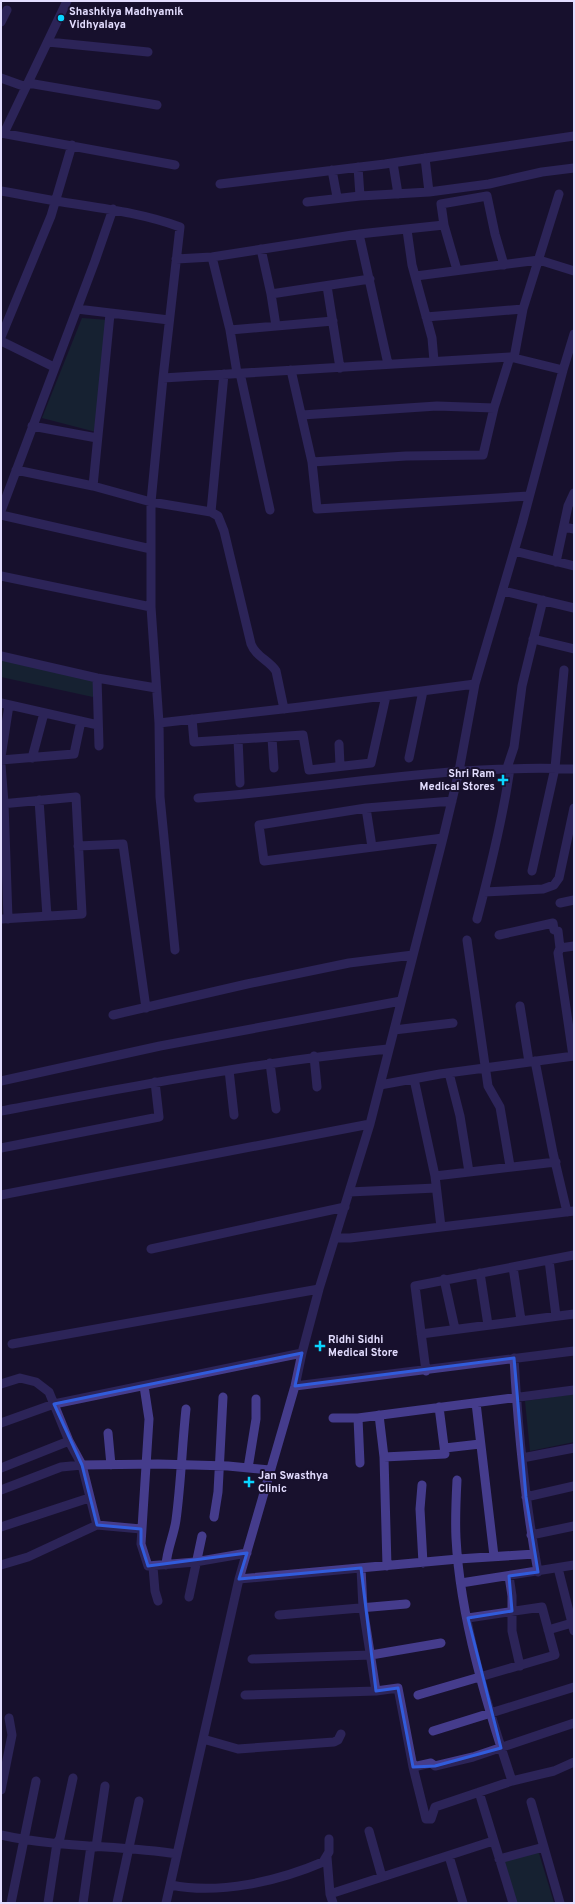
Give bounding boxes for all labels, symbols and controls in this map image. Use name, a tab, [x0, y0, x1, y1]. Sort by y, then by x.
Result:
place label: Shashkiya Madhyamik Vidhyalaya	[69, 5, 183, 32]
marker: Shashkiya Madhyamik Vidhyalaya	[56, 13, 66, 23]
place label: Shri Ram Medical Stores	[420, 767, 495, 794]
marker: Shri Ram Medical Stores	[498, 775, 508, 785]
place label: Ridhi Sidhi Medical Store	[328, 1333, 398, 1360]
marker: Ridhi Sidhi Medical Store	[315, 1341, 325, 1351]
place label: Jan Swasthya Clinic	[258, 1469, 328, 1496]
marker: Jan Swasthya Clinic	[243, 1476, 255, 1488]

